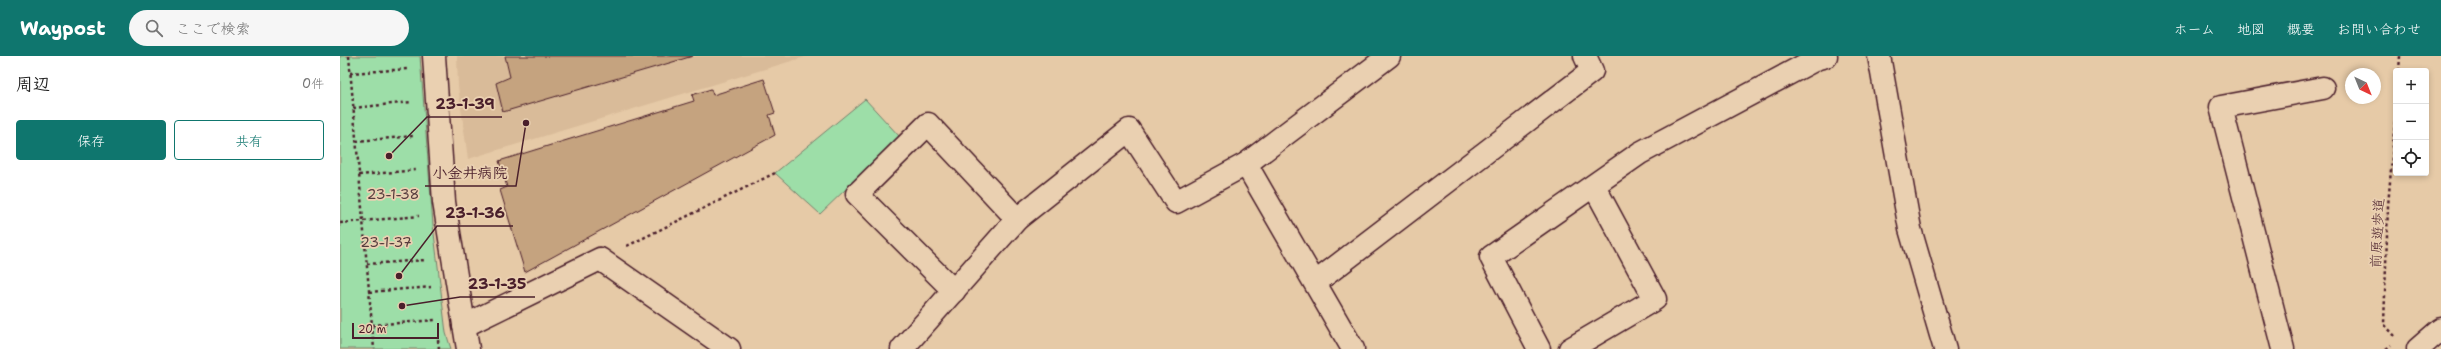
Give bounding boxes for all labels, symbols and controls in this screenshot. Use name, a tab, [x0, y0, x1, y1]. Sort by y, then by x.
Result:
search box	[129, 10, 409, 46]
text: Waypost	[20, 16, 105, 41]
icon: search	[143, 17, 165, 39]
text: ここで検索	[175, 19, 250, 39]
text: ホーム	[2174, 20, 2215, 38]
text: 地図	[2237, 20, 2265, 38]
text: 概要	[2287, 20, 2315, 38]
text: お問い合わせ	[2337, 20, 2421, 38]
north arrow	[2345, 68, 2381, 104]
map controls	[2393, 68, 2429, 176]
button: +	[2393, 68, 2429, 104]
text: 周辺	[16, 73, 50, 95]
text: 0件	[302, 75, 324, 92]
callout: 23-1-39	[427, 90, 502, 117]
text: 23-1-39	[435, 94, 495, 114]
button: −	[2393, 104, 2429, 140]
button: 保存	[16, 120, 166, 160]
button: 共有	[174, 120, 324, 160]
button: locate	[2393, 140, 2429, 176]
callout: 小金井病院	[425, 159, 516, 186]
text: 小金井病院	[432, 163, 508, 183]
park label: 23-1-38	[367, 185, 419, 203]
street label: 前原遊歩道	[2366, 198, 2388, 268]
callout: 23-1-36	[437, 199, 513, 226]
text: 23-1-36	[445, 203, 505, 223]
park label: 23-1-37	[360, 233, 412, 251]
callout: 23-1-35	[460, 270, 535, 297]
text: 23-1-35	[468, 274, 526, 294]
scale bar	[352, 321, 439, 340]
text: 20 m	[358, 322, 386, 337]

